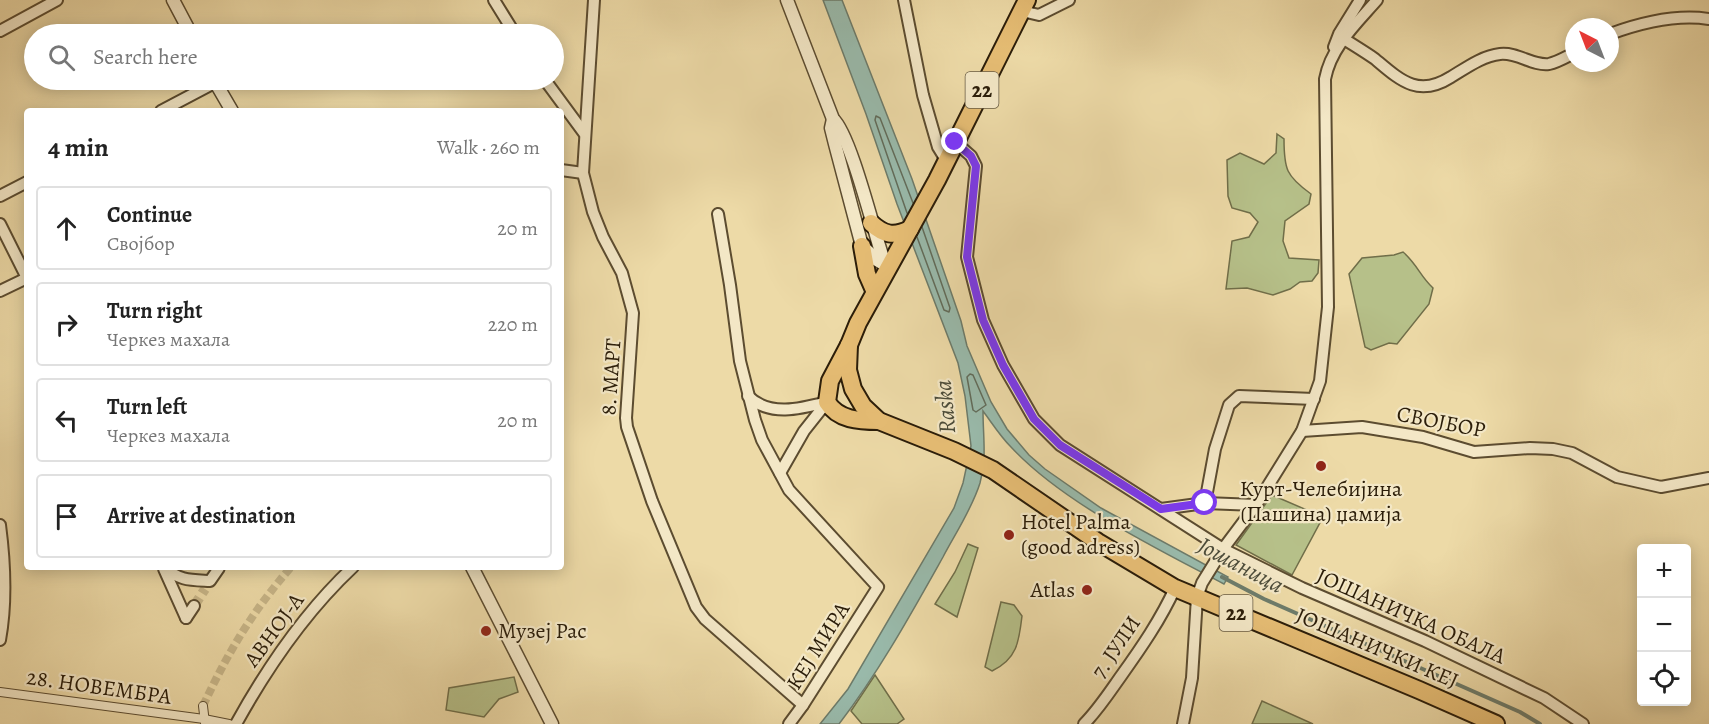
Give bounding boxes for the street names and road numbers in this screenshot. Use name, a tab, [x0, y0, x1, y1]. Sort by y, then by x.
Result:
road number: 22	[966, 72, 998, 108]
street label: 8. МАРТ	[593, 338, 629, 416]
street label: СВОЈБОР	[1394, 399, 1488, 445]
street label: ЈОШАНИЧКА ОБАЛА	[1312, 561, 1511, 672]
street label: АВНОЈ-А	[236, 586, 312, 674]
street label: КЕЈ МИРА	[779, 595, 857, 696]
road number: 22	[1220, 595, 1252, 631]
street label: ЈОШАНИЧКИ КЕЈ	[1291, 600, 1463, 696]
street label: 7. ЈУЛИ	[1084, 610, 1148, 684]
street label: 28. НОВЕМБРА	[25, 662, 174, 712]

